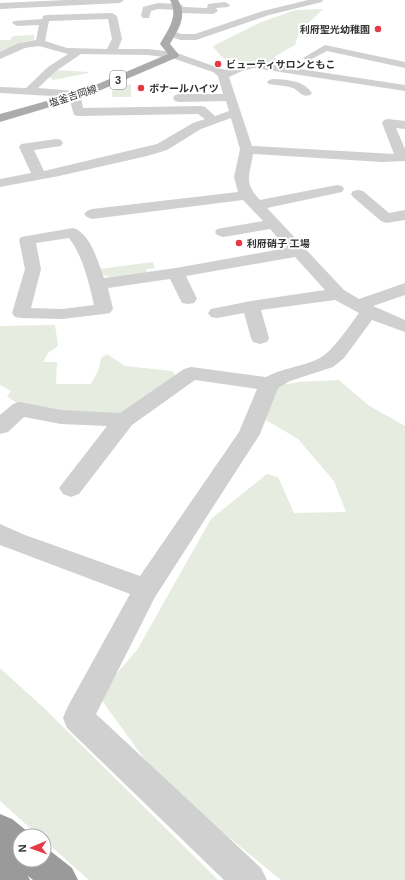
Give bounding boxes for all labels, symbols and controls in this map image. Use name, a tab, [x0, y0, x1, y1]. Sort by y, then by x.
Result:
place label: 利府聖光幼稚園	[299, 24, 370, 35]
marker: 利府聖光幼稚園	[373, 24, 383, 34]
marker: ビューティサロンともこ	[213, 59, 223, 69]
place label: ビューティサロンともこ	[226, 59, 335, 70]
road number: 3	[110, 71, 126, 89]
street label: 塩釜吉岡線	[48, 83, 98, 109]
marker: ボナールハイツ	[136, 83, 146, 93]
place label: ボナールハイツ	[149, 83, 219, 94]
marker: 利府硝子 工場	[234, 238, 244, 248]
place label: 利府硝子 工場	[246, 238, 310, 249]
north arrow	[12, 828, 52, 868]
text: N	[16, 844, 28, 853]

